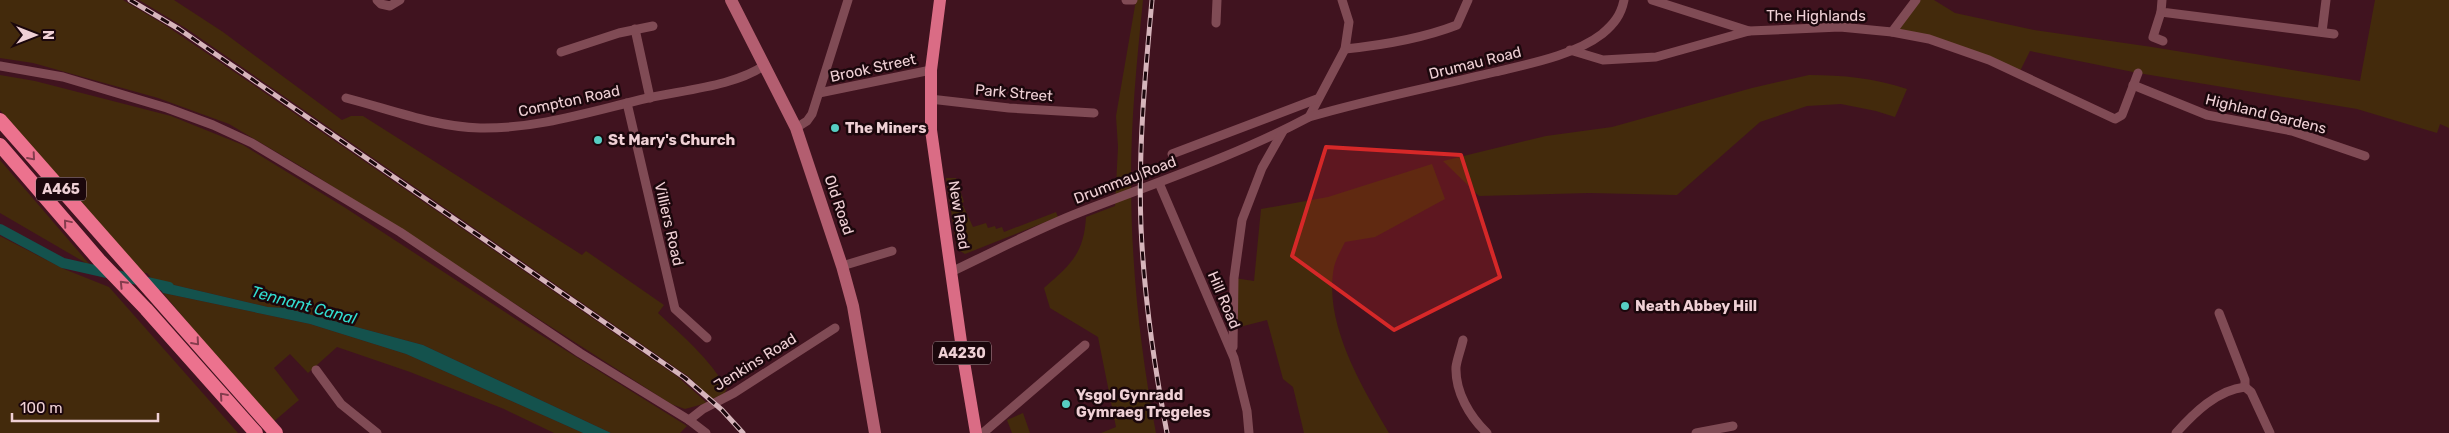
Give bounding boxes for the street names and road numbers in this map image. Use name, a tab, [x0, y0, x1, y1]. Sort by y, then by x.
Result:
street label: The Highlands	[1766, 7, 1866, 25]
street label: Drumau Road	[1427, 43, 1523, 83]
street label: Brook Street	[828, 50, 918, 86]
street label: Compton Road	[516, 81, 622, 121]
street label: Park Street	[974, 81, 1054, 105]
street label: Highland Gardens	[2204, 90, 2329, 138]
street label: Drummau Road	[1071, 152, 1179, 208]
street label: Old Road	[820, 173, 858, 237]
road number: A465	[36, 178, 86, 200]
street label: New Road	[945, 179, 973, 251]
street label: Villiers Road	[651, 180, 687, 268]
street label: Hill Road	[1204, 268, 1244, 332]
street label: Jenkins Road	[710, 329, 800, 395]
road number: A4230	[933, 342, 991, 364]

